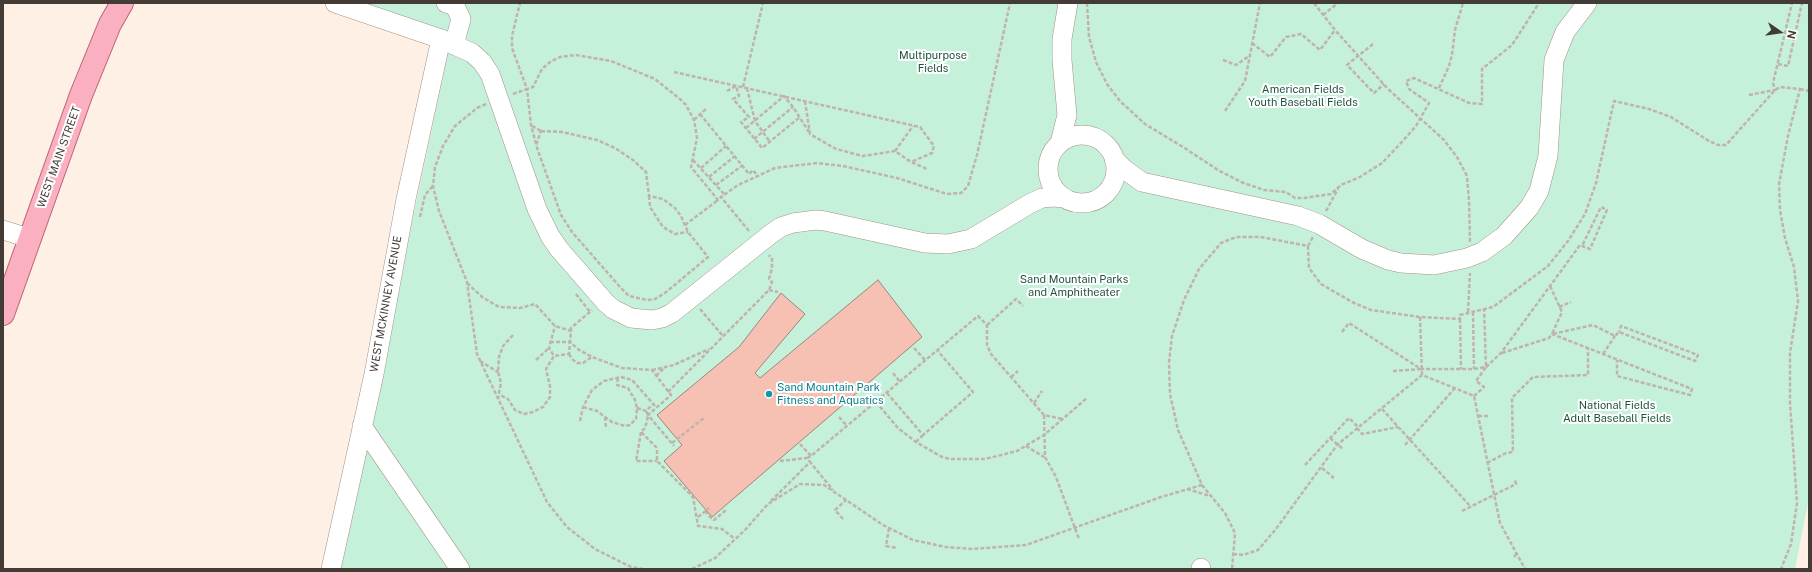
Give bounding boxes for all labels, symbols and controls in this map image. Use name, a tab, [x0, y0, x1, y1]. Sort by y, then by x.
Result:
north arrow	[1760, 12, 1800, 52]
text: N	[1785, 29, 1799, 40]
park label: Multipurpose Fields	[899, 49, 967, 75]
park label: American Fields Youth Baseball Fields	[1248, 83, 1358, 109]
street label: WEST MAIN STREET	[35, 104, 83, 210]
street label: WEST MCKINNEY AVENUE	[367, 235, 405, 373]
park label: Sand Mountain Parks and Amphitheater	[1020, 273, 1128, 299]
place label: Sand Mountain Park Fitness and Aquatics	[777, 381, 883, 407]
marker: Sand Mountain Park Fitness and Aquatics	[764, 389, 774, 399]
park label: National Fields Adult Baseball Fields	[1563, 399, 1671, 425]

